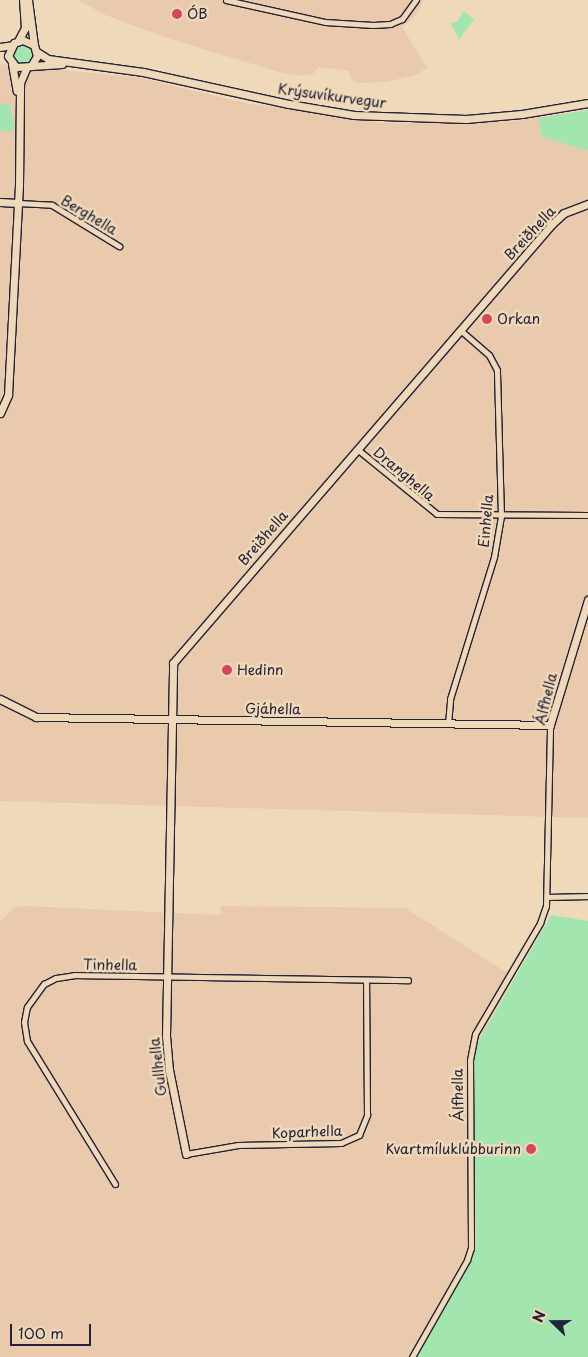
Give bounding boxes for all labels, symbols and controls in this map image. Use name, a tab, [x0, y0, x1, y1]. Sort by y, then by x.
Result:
place label: ÓB	[187, 6, 208, 22]
marker: ÓB	[171, 8, 183, 20]
street label: Krýsuvíkurvegur	[277, 80, 387, 112]
street label: Berghella	[58, 192, 120, 238]
street label: Breiðhella	[501, 203, 559, 263]
place label: Orkan	[497, 311, 540, 327]
marker: Orkan	[481, 313, 493, 325]
street label: Dranghella	[370, 444, 438, 504]
street label: Einhella	[475, 494, 497, 548]
street label: Breiðhella	[235, 507, 291, 569]
place label: Hedinn	[237, 662, 284, 678]
marker: Hedinn	[221, 664, 233, 676]
street label: Álfhella	[531, 671, 561, 727]
street label: Gjáhella	[245, 700, 301, 718]
street label: Tinhella	[83, 956, 137, 974]
street label: Gullhella	[146, 1037, 170, 1097]
street label: Álfhella	[449, 1068, 467, 1122]
street label: Koparhella	[271, 1122, 343, 1142]
place label: Kvartmíluklúbburinn	[385, 1141, 521, 1157]
marker: Kvartmíluklúbburinn	[525, 1143, 537, 1155]
north arrow	[528, 1297, 578, 1347]
text: N	[527, 1307, 550, 1325]
scale bar	[12, 1314, 94, 1346]
text: 100 m	[18, 1321, 64, 1344]

